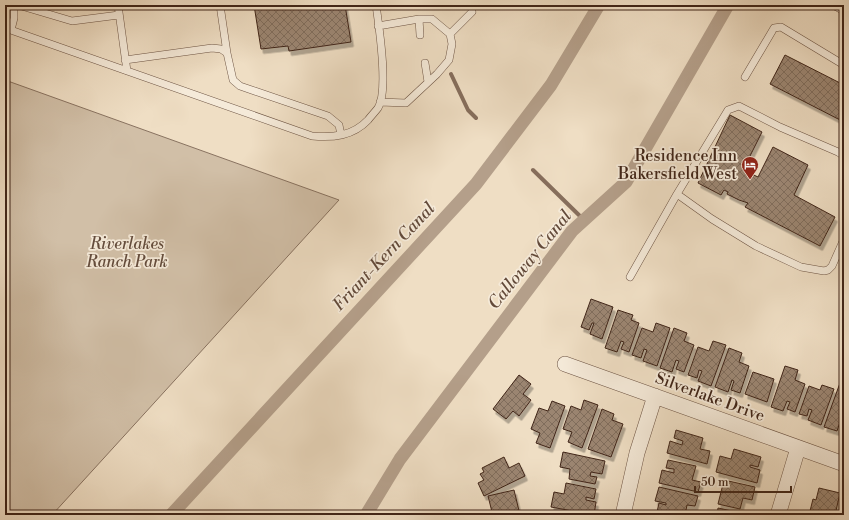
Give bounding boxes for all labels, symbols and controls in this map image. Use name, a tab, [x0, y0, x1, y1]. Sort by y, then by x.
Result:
place label: Residence Inn Bakersfield West	[617, 146, 737, 184]
hotel icon: Residence Inn Bakersfield West	[740, 155, 760, 180]
water label: Friant-Kern Canal	[328, 198, 440, 316]
water label: Calloway Canal	[483, 206, 577, 314]
park label: Riverlakes Ranch Park	[85, 234, 168, 272]
street label: Silverlake Drive	[653, 368, 767, 426]
scale bar	[695, 468, 791, 494]
text: 50 m	[701, 475, 729, 490]

